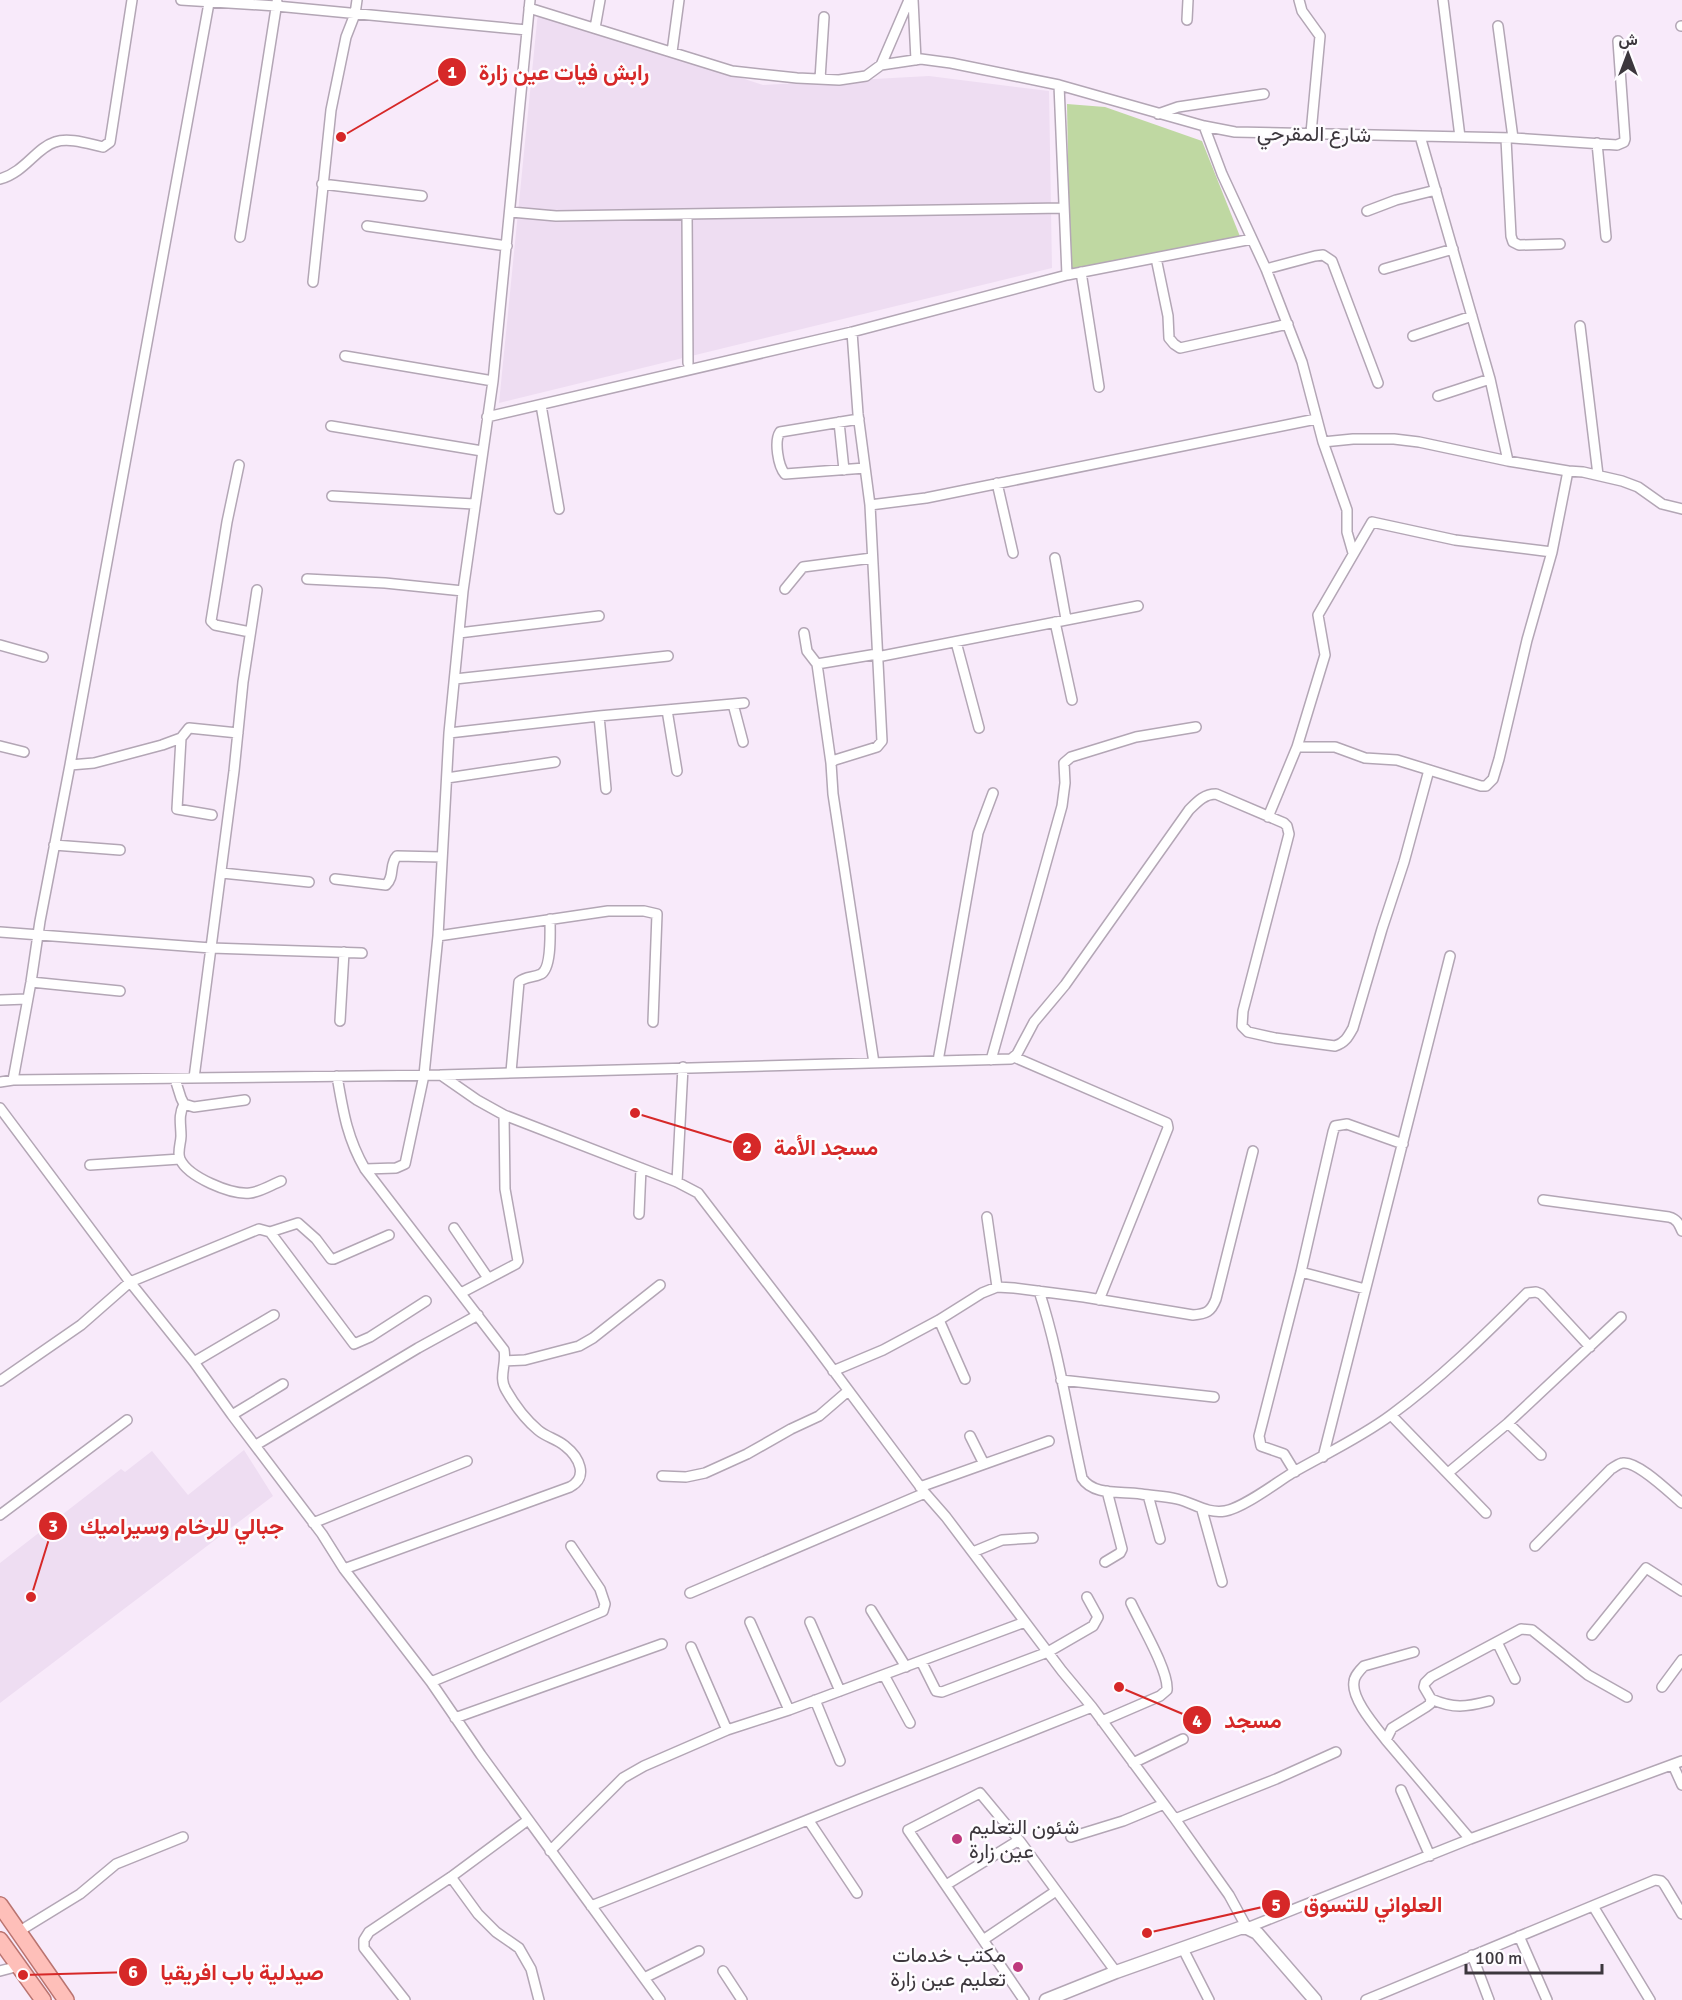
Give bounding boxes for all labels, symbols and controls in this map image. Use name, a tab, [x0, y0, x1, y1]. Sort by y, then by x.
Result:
north arrow	[1598, 24, 1658, 84]
text: ش	[1618, 30, 1638, 50]
callout: رابش فيات عين زارة	[437, 52, 661, 92]
text: رابش فيات عين زارة	[479, 59, 649, 86]
text: 1	[447, 61, 457, 83]
street label: شارع المقرحي	[1256, 120, 1371, 152]
callout: مسجد الأمة	[732, 1127, 890, 1167]
text: مسجد الأمة	[774, 1134, 878, 1161]
text: 2	[742, 1136, 752, 1158]
callout: جبالي للرخام وسيراميك	[38, 1506, 296, 1546]
text: جبالي للرخام وسيراميك	[80, 1513, 284, 1545]
text: 3	[48, 1515, 58, 1537]
callout: مسجد	[1182, 1700, 1293, 1740]
text: مسجد	[1224, 1707, 1282, 1734]
text: 4	[1192, 1710, 1202, 1732]
place label: شئون التعليم عين زارة	[969, 1814, 1079, 1864]
marker: شئون التعليم عين زارة	[950, 1832, 964, 1846]
callout: العلواني للتسوق	[1261, 1884, 1454, 1924]
text: العلواني للتسوق	[1303, 1891, 1443, 1923]
text: 5	[1271, 1894, 1281, 1916]
scale bar	[1466, 1937, 1602, 1975]
place label: مكتب خدمات تعليم عين زارة	[890, 1942, 1006, 1993]
text: 100 m	[1475, 1947, 1522, 1969]
callout: صيدلية باب افريقيا	[118, 1952, 336, 1992]
text: صيدلية باب افريقيا	[160, 1959, 324, 1986]
marker: مكتب خدمات تعليم عين زارة	[1011, 1960, 1025, 1974]
text: 6	[128, 1961, 138, 1983]

